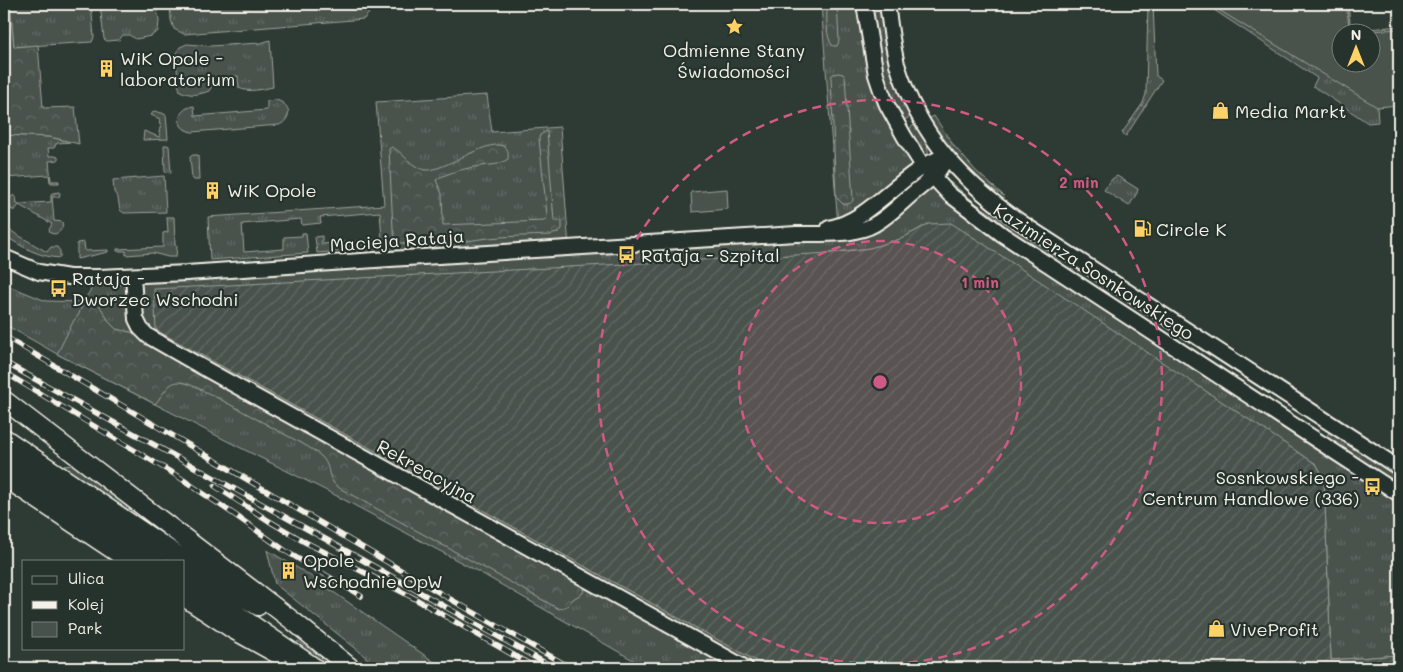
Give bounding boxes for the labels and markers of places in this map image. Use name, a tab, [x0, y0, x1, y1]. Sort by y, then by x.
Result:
place icon: Odmienne Stany Świadomości	[724, 17, 744, 37]
place label: Odmienne Stany Świadomości	[663, 38, 805, 83]
place label: WiK Opole - laboratorium	[120, 46, 235, 91]
building icon: WiK Opole - laboratorium	[96, 58, 116, 78]
place label: Media Markt	[1235, 99, 1346, 123]
shop icon: Media Markt	[1211, 101, 1231, 121]
place label: WiK Opole	[227, 178, 317, 202]
building icon: WiK Opole	[203, 180, 223, 200]
place label: Circle K	[1156, 217, 1226, 241]
fuel station icon: Circle K	[1132, 219, 1152, 239]
place label: Rataja - Szpital	[641, 243, 780, 267]
bus stop icon: Rataja - Szpital	[617, 245, 637, 265]
place label: Rataja - Dworzec Wschodni	[72, 266, 238, 311]
bus stop icon: Rataja - Dworzec Wschodni	[48, 278, 68, 298]
centre of rings	[871, 373, 889, 391]
place label: Sosnkowskiego - Centrum Handlowe (336)	[1142, 465, 1359, 510]
bus stop icon: Sosnkowskiego - Centrum Handlowe (336)	[1363, 477, 1383, 497]
place label: Opole Wschodnie OpW	[303, 548, 443, 593]
building icon: Opole Wschodnie OpW	[279, 560, 299, 580]
place label: ViveProfit	[1230, 617, 1319, 641]
shop icon: ViveProfit	[1206, 619, 1226, 639]

